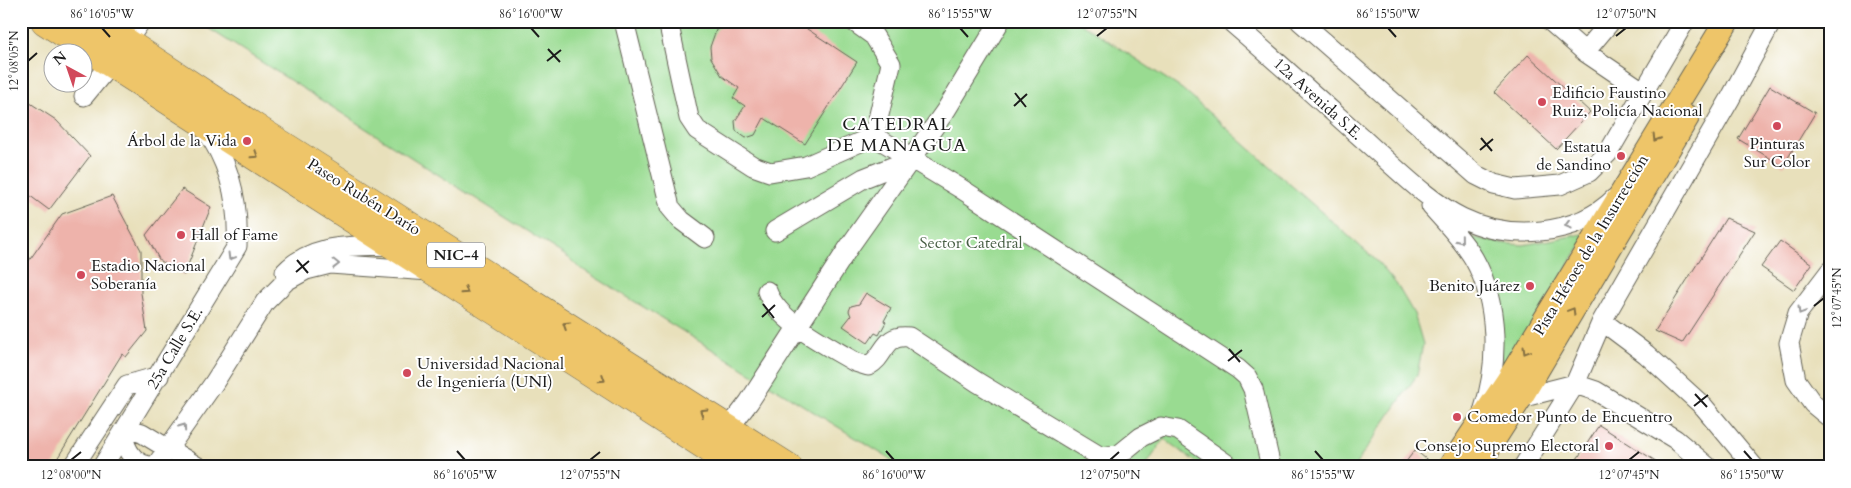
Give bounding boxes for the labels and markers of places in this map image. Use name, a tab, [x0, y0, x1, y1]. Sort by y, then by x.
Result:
place label: Edificio Faustino Ruiz, Policía Nacional	[1552, 82, 1703, 122]
marker: Edificio Faustino Ruiz, Policía Nacional	[1536, 96, 1548, 108]
marker: Pinturas Sur Color	[1771, 120, 1783, 132]
place label: Árbol de la Vida	[127, 130, 237, 152]
place label: Pinturas Sur Color	[1744, 133, 1810, 173]
marker: Árbol de la Vida	[241, 135, 253, 147]
place label: Estatua de Sandino	[1536, 136, 1611, 176]
marker: Estatua de Sandino	[1615, 150, 1627, 162]
place label: Hall of Fame	[191, 224, 278, 246]
marker: Hall of Fame	[175, 229, 187, 241]
place label: Estadio Nacional Soberanía	[91, 255, 205, 295]
marker: Estadio Nacional Soberanía	[75, 269, 87, 281]
place label: Benito Juárez	[1429, 275, 1520, 297]
marker: Benito Juárez	[1524, 280, 1536, 292]
place label: Universidad Nacional de Ingeniería (UNI)	[417, 353, 564, 393]
marker: Universidad Nacional de Ingeniería (UNI)	[401, 367, 413, 379]
place label: Comedor Punto de Encuentro	[1467, 406, 1673, 428]
marker: Comedor Punto de Encuentro	[1451, 411, 1463, 423]
place label: Consejo Supremo Electoral	[1415, 435, 1599, 457]
marker: Consejo Supremo Electoral	[1603, 440, 1615, 452]

